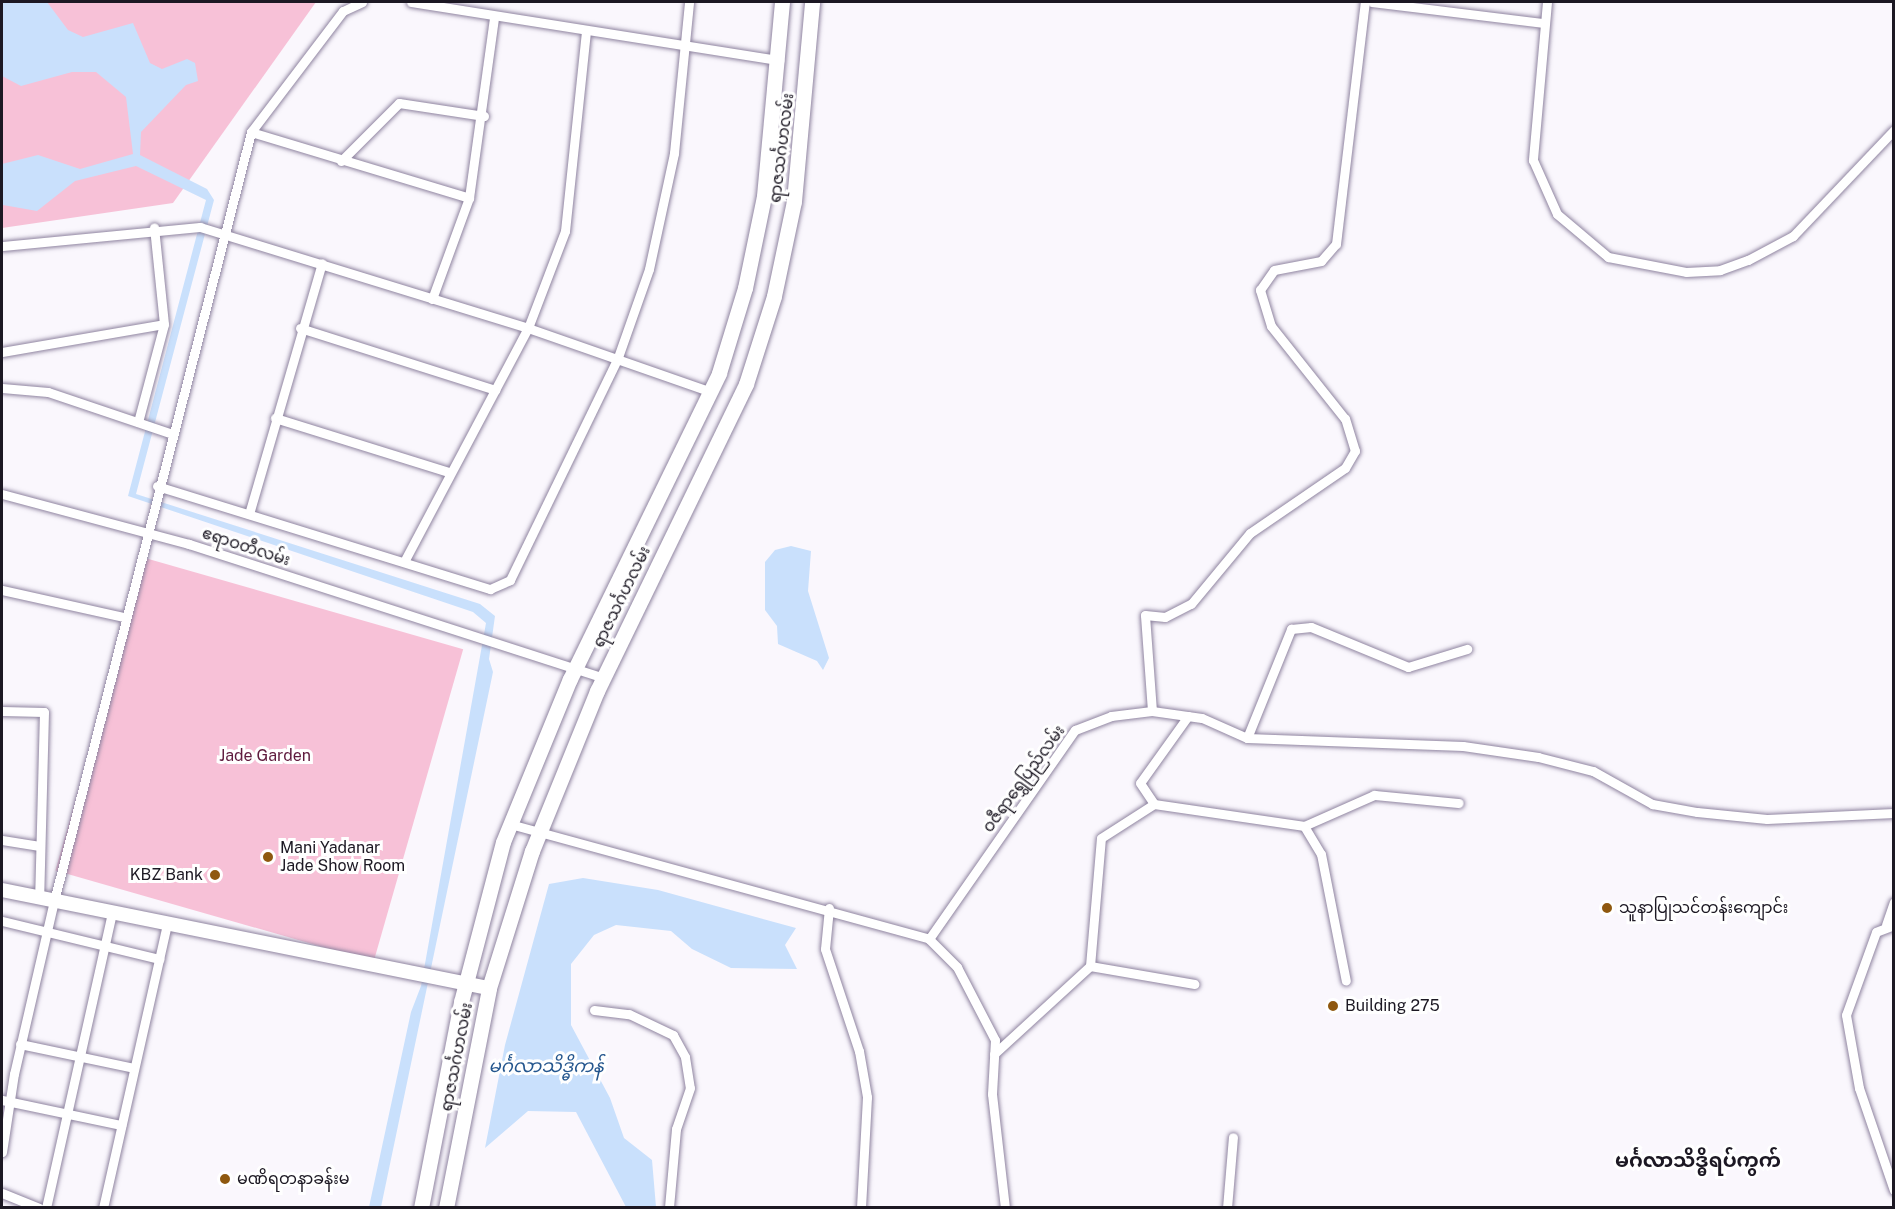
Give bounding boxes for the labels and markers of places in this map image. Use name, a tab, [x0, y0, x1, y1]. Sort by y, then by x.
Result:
place label: Mani Yadanar Jade Show Room	[280, 838, 405, 876]
marker: Mani Yadanar Jade Show Room	[261, 850, 275, 864]
place label: KBZ Bank	[130, 865, 203, 885]
marker: KBZ Bank	[208, 868, 222, 882]
place label: သူနာပြုသင်တန်းကျောင်း	[1619, 898, 1788, 918]
marker: သူနာပြုသင်တန်းကျောင်း	[1600, 901, 1614, 915]
place label: Building 275	[1345, 996, 1440, 1016]
marker: Building 275	[1326, 999, 1340, 1013]
place label: မဏိရတနာခန်းမ	[237, 1169, 350, 1189]
marker: မဏိရတနာခန်းမ	[218, 1172, 232, 1186]

